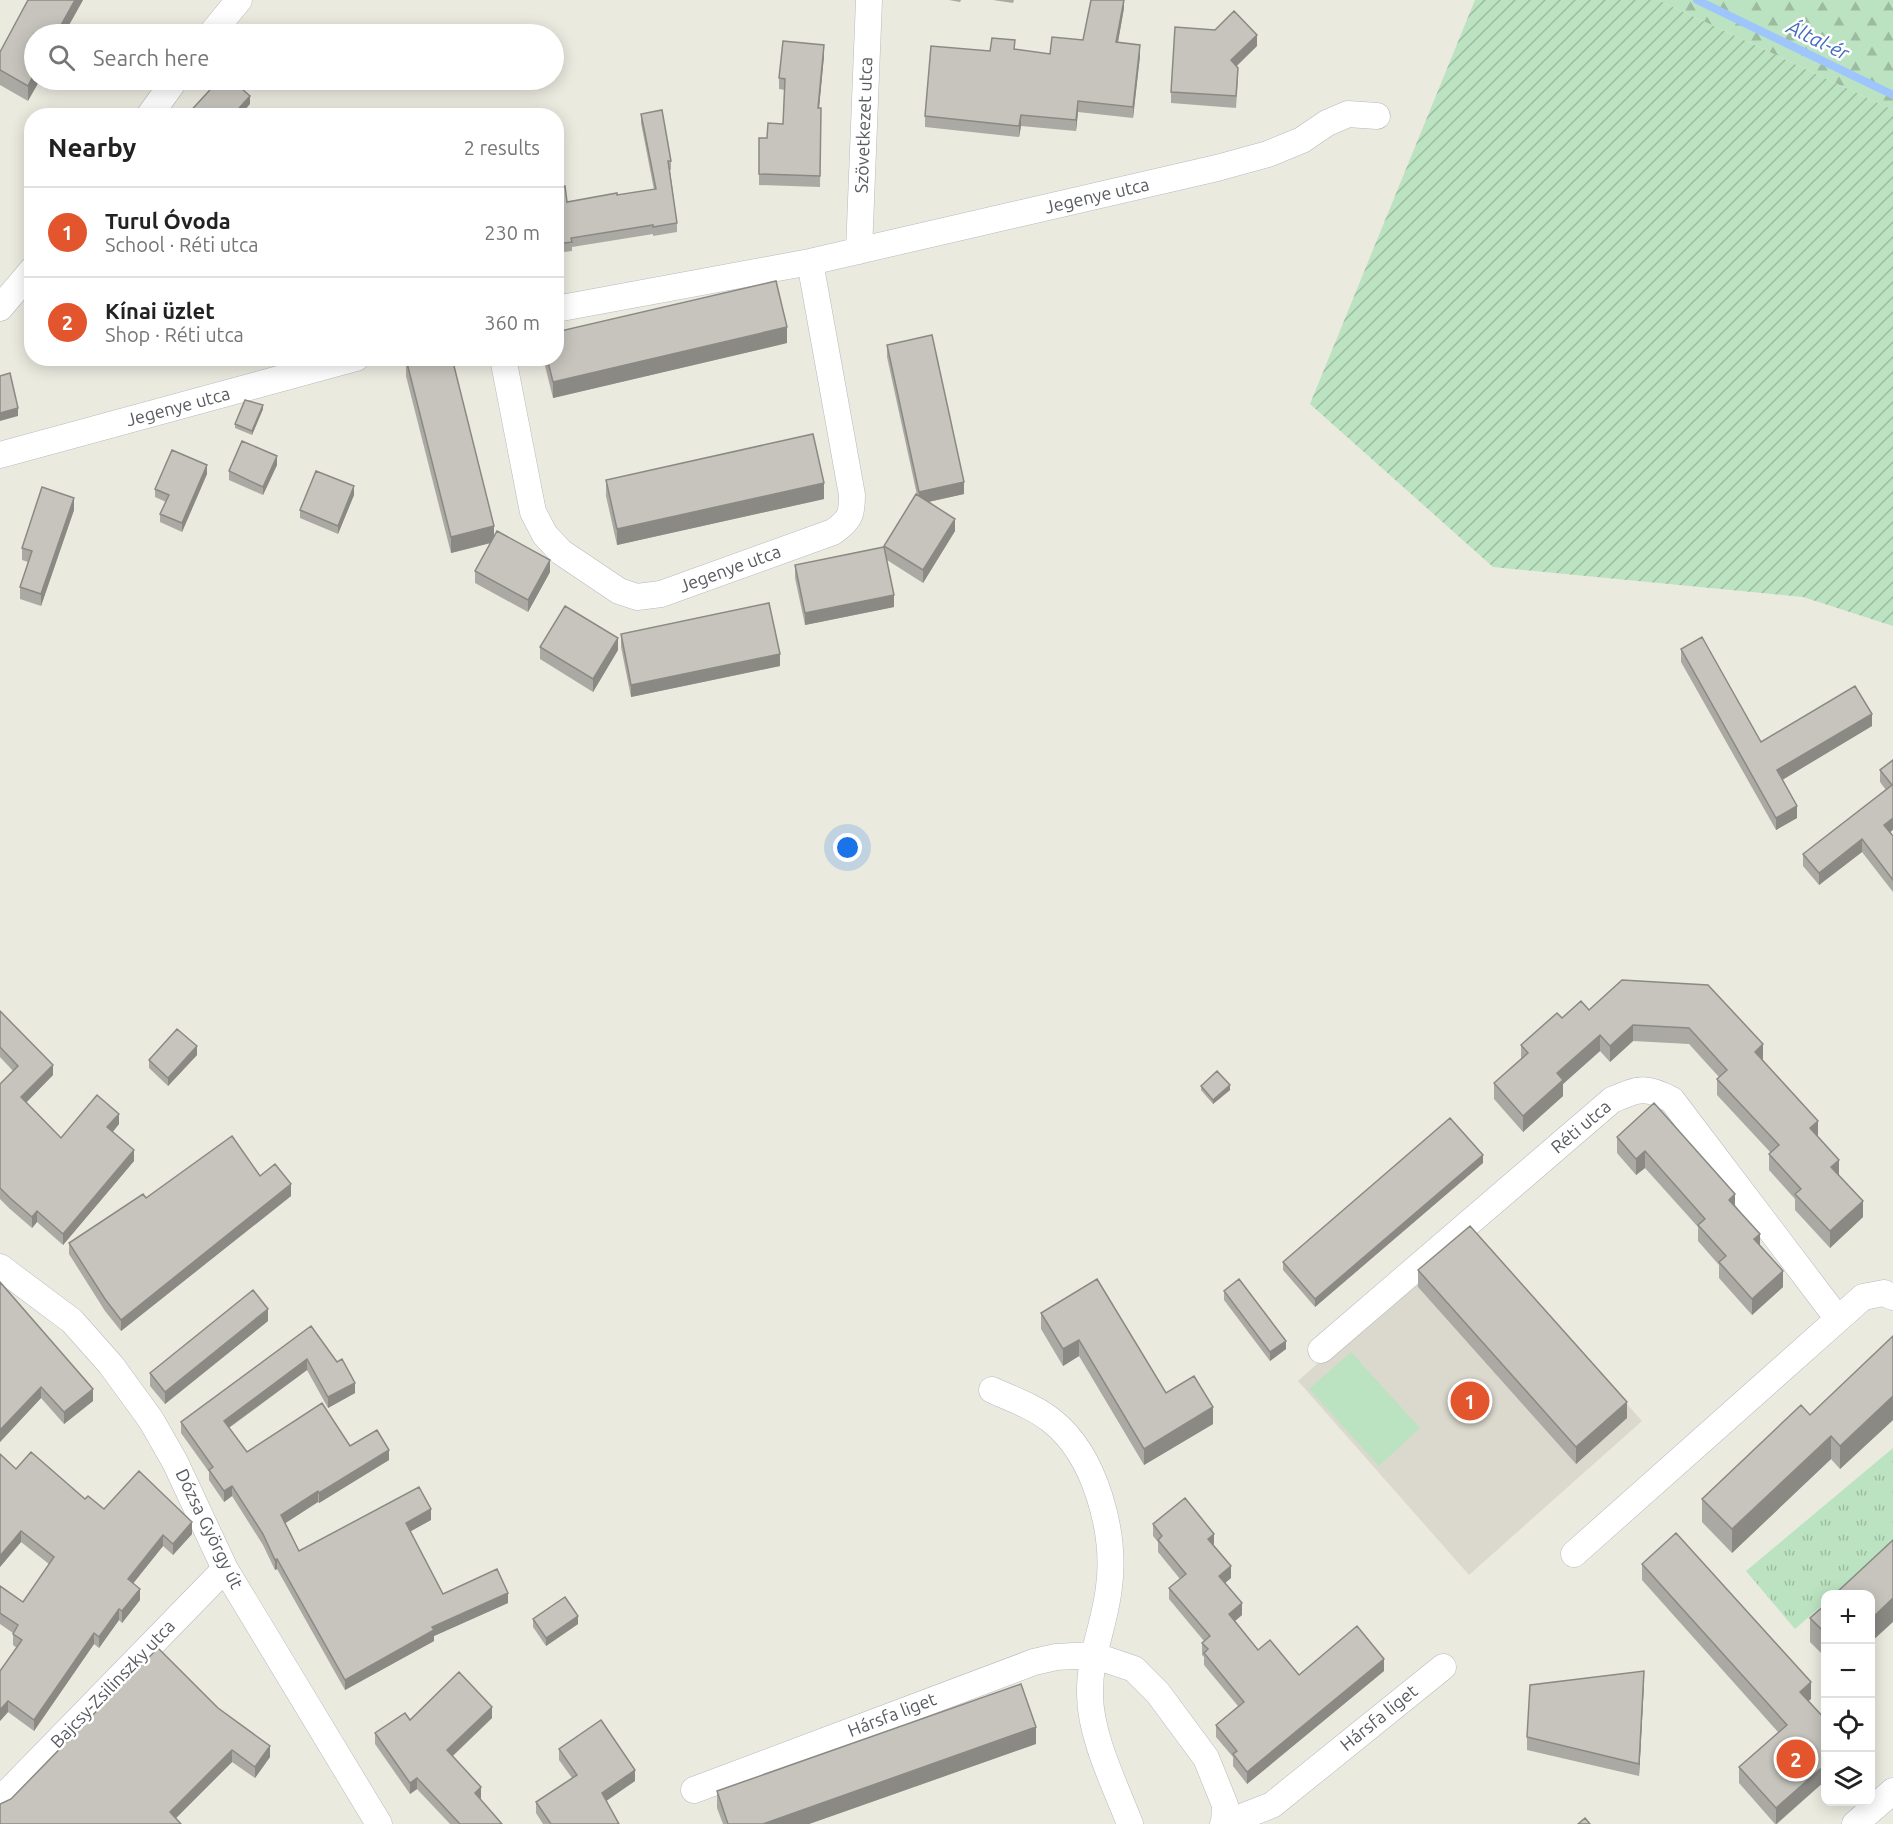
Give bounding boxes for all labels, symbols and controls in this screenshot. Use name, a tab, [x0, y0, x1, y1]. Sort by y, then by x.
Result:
water label: Által-ér	[1783, 14, 1854, 65]
search box	[24, 24, 564, 90]
icon: search	[45, 41, 78, 74]
text: Search here	[93, 45, 209, 70]
street label: Szövetkezet utca	[851, 56, 875, 194]
text: Nearby	[48, 133, 136, 162]
text: 2 results	[464, 136, 540, 159]
street label: Jegenye utca	[1042, 173, 1151, 217]
text: Turul Óvoda	[105, 208, 231, 233]
text: 1	[62, 221, 73, 244]
text: 230 m	[484, 221, 540, 244]
text: School · Réti utca	[105, 233, 258, 256]
text: Kínai üzlet	[105, 298, 215, 323]
text: 2	[62, 311, 73, 334]
text: 360 m	[484, 311, 540, 334]
text: Shop · Réti utca	[105, 323, 244, 346]
street label: Jegenye utca	[124, 383, 232, 430]
street label: Jegenye utca	[676, 540, 783, 596]
your location	[833, 833, 862, 862]
street label: Réti utca	[1547, 1096, 1614, 1157]
pin: 1	[1450, 1378, 1490, 1424]
street label: Dózsa György út	[172, 1465, 248, 1592]
map controls	[1821, 1590, 1875, 1806]
button: +	[1821, 1590, 1875, 1644]
street label: Bajcsy-Zsilinszky utca	[46, 1615, 178, 1751]
button: −	[1821, 1644, 1875, 1698]
street label: Hársfa liget	[1336, 1680, 1421, 1754]
street label: Hársfa liget	[845, 1688, 939, 1740]
button: locate	[1821, 1698, 1875, 1752]
pin: 2	[1776, 1736, 1816, 1782]
button: layers	[1821, 1752, 1875, 1806]

